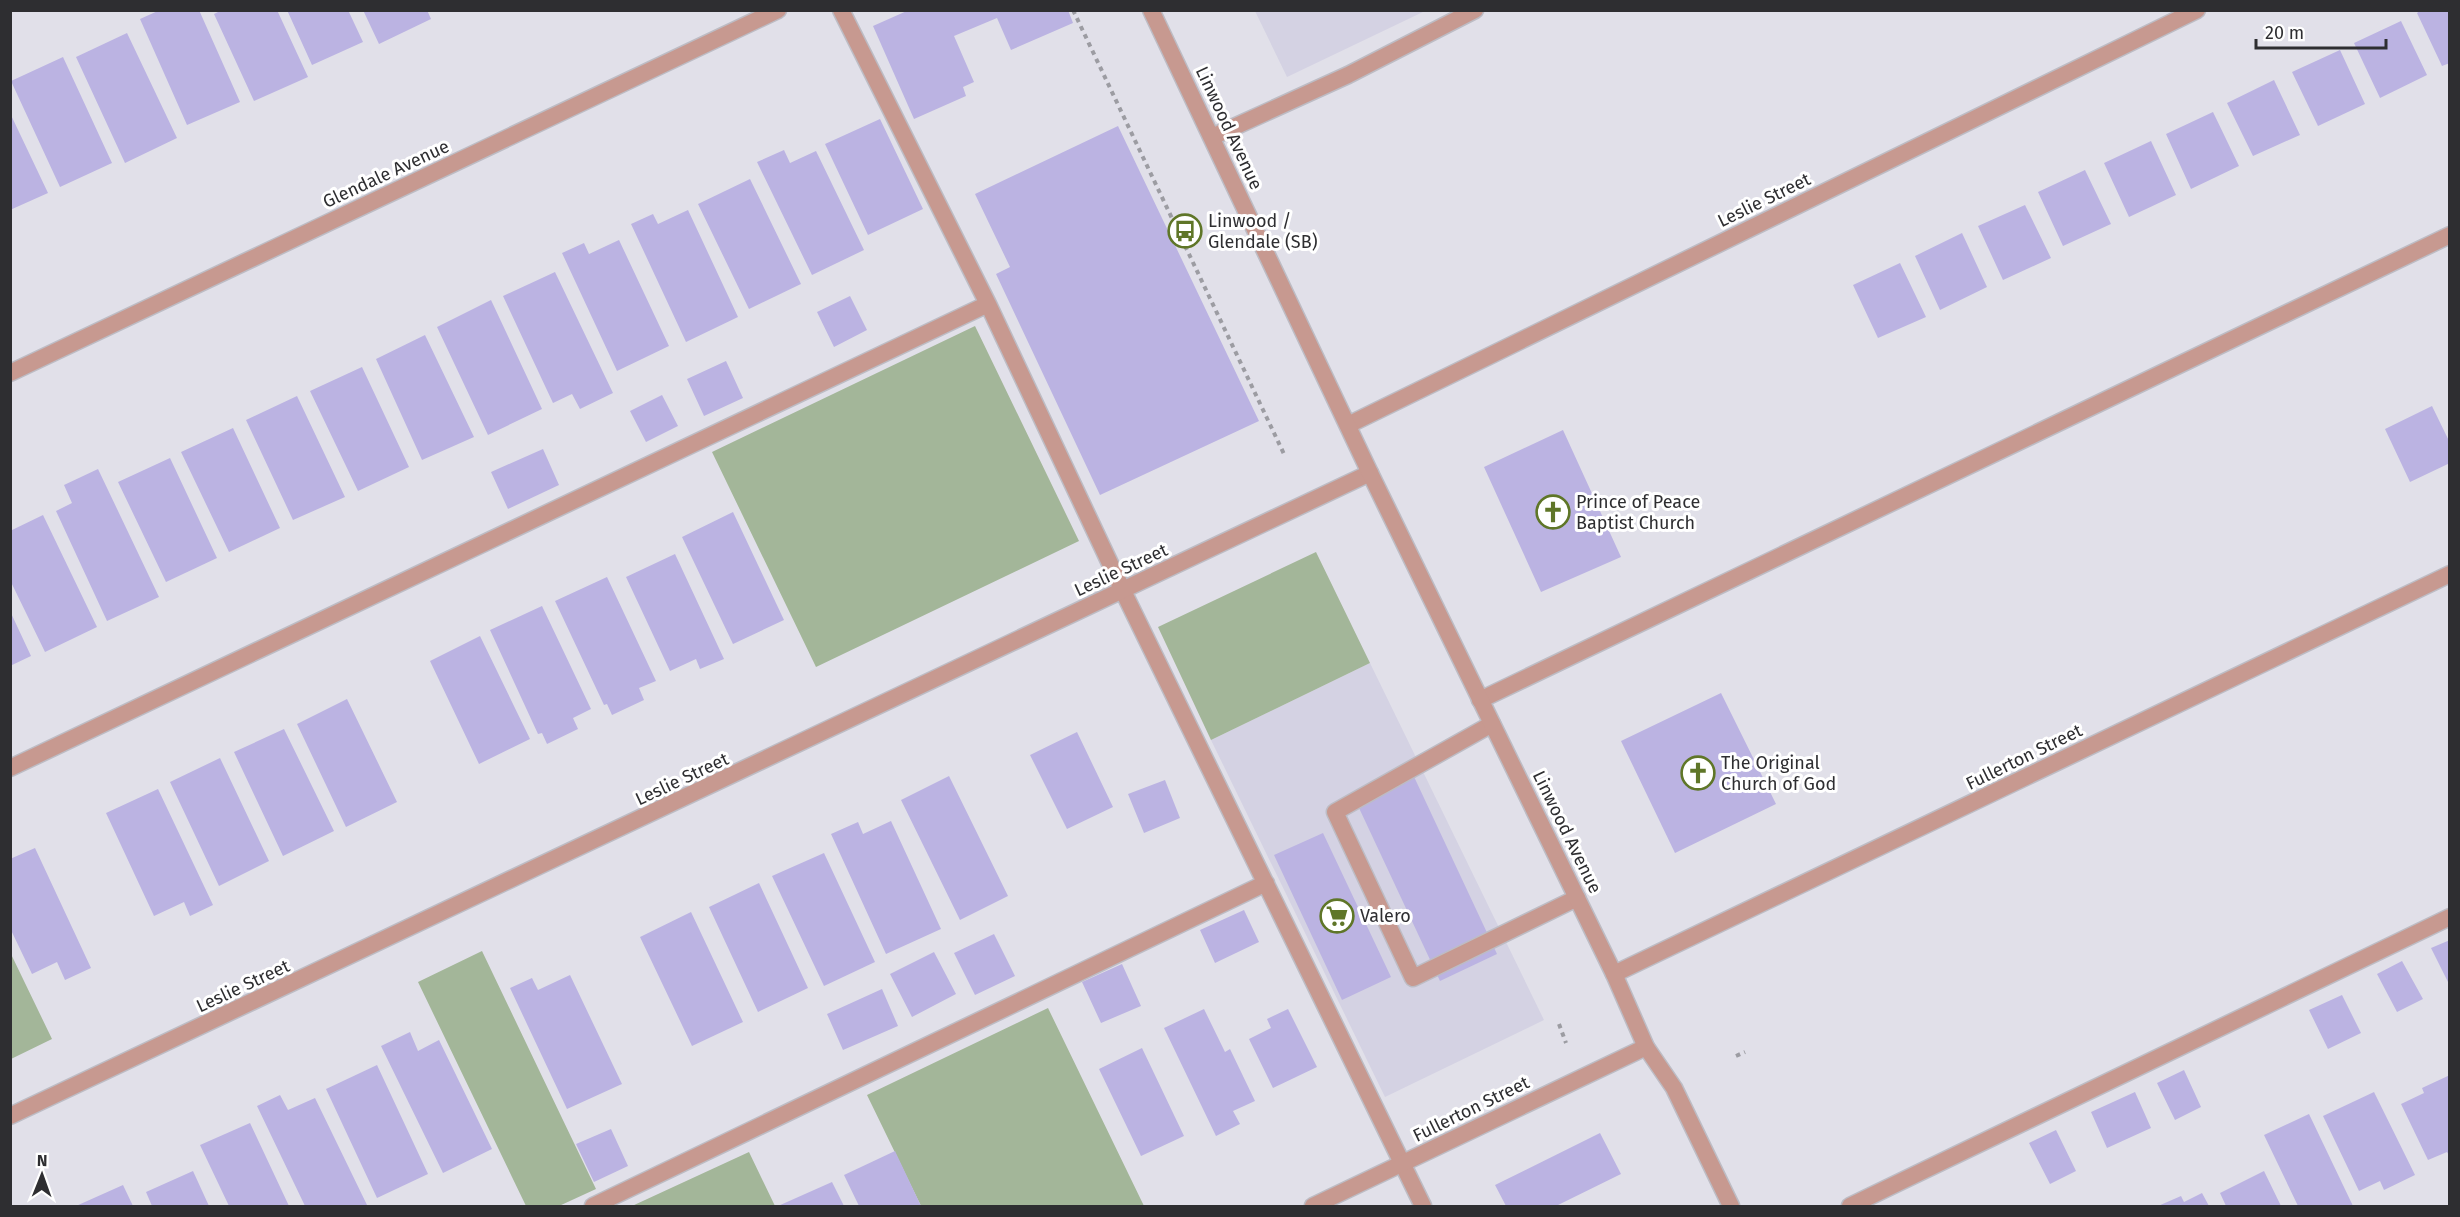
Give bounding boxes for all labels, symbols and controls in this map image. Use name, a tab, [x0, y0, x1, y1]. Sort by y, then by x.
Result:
scale bar	[2256, 12, 2386, 50]
text: 20 m	[2265, 22, 2304, 44]
street label: Linwood Avenue	[1191, 63, 1267, 193]
street label: Glendale Avenue	[319, 135, 453, 213]
street label: Leslie Street	[1714, 168, 1814, 232]
place label: Linwood / Glendale (SB)	[1208, 210, 1318, 253]
bus stop icon: Linwood / Glendale (SB)	[1167, 213, 1203, 249]
place label: Prince of Peace Baptist Church	[1576, 491, 1700, 534]
church icon: Prince of Peace Baptist Church	[1535, 494, 1571, 530]
street label: Leslie Street	[1071, 539, 1172, 601]
street label: Fullerton Street	[1962, 719, 2086, 795]
street label: Leslie Street	[632, 748, 733, 810]
place label: The Original Church of God	[1721, 752, 1836, 795]
church icon: The Original Church of God	[1680, 755, 1716, 791]
street label: Linwood Avenue	[1528, 767, 1606, 897]
supermarket icon: Valero	[1319, 898, 1355, 934]
place label: Valero	[1360, 905, 1411, 927]
street label: Leslie Street	[193, 955, 294, 1017]
street label: Fullerton Street	[1409, 1071, 1533, 1147]
north arrow	[12, 1145, 72, 1205]
text: N	[37, 1151, 48, 1170]

